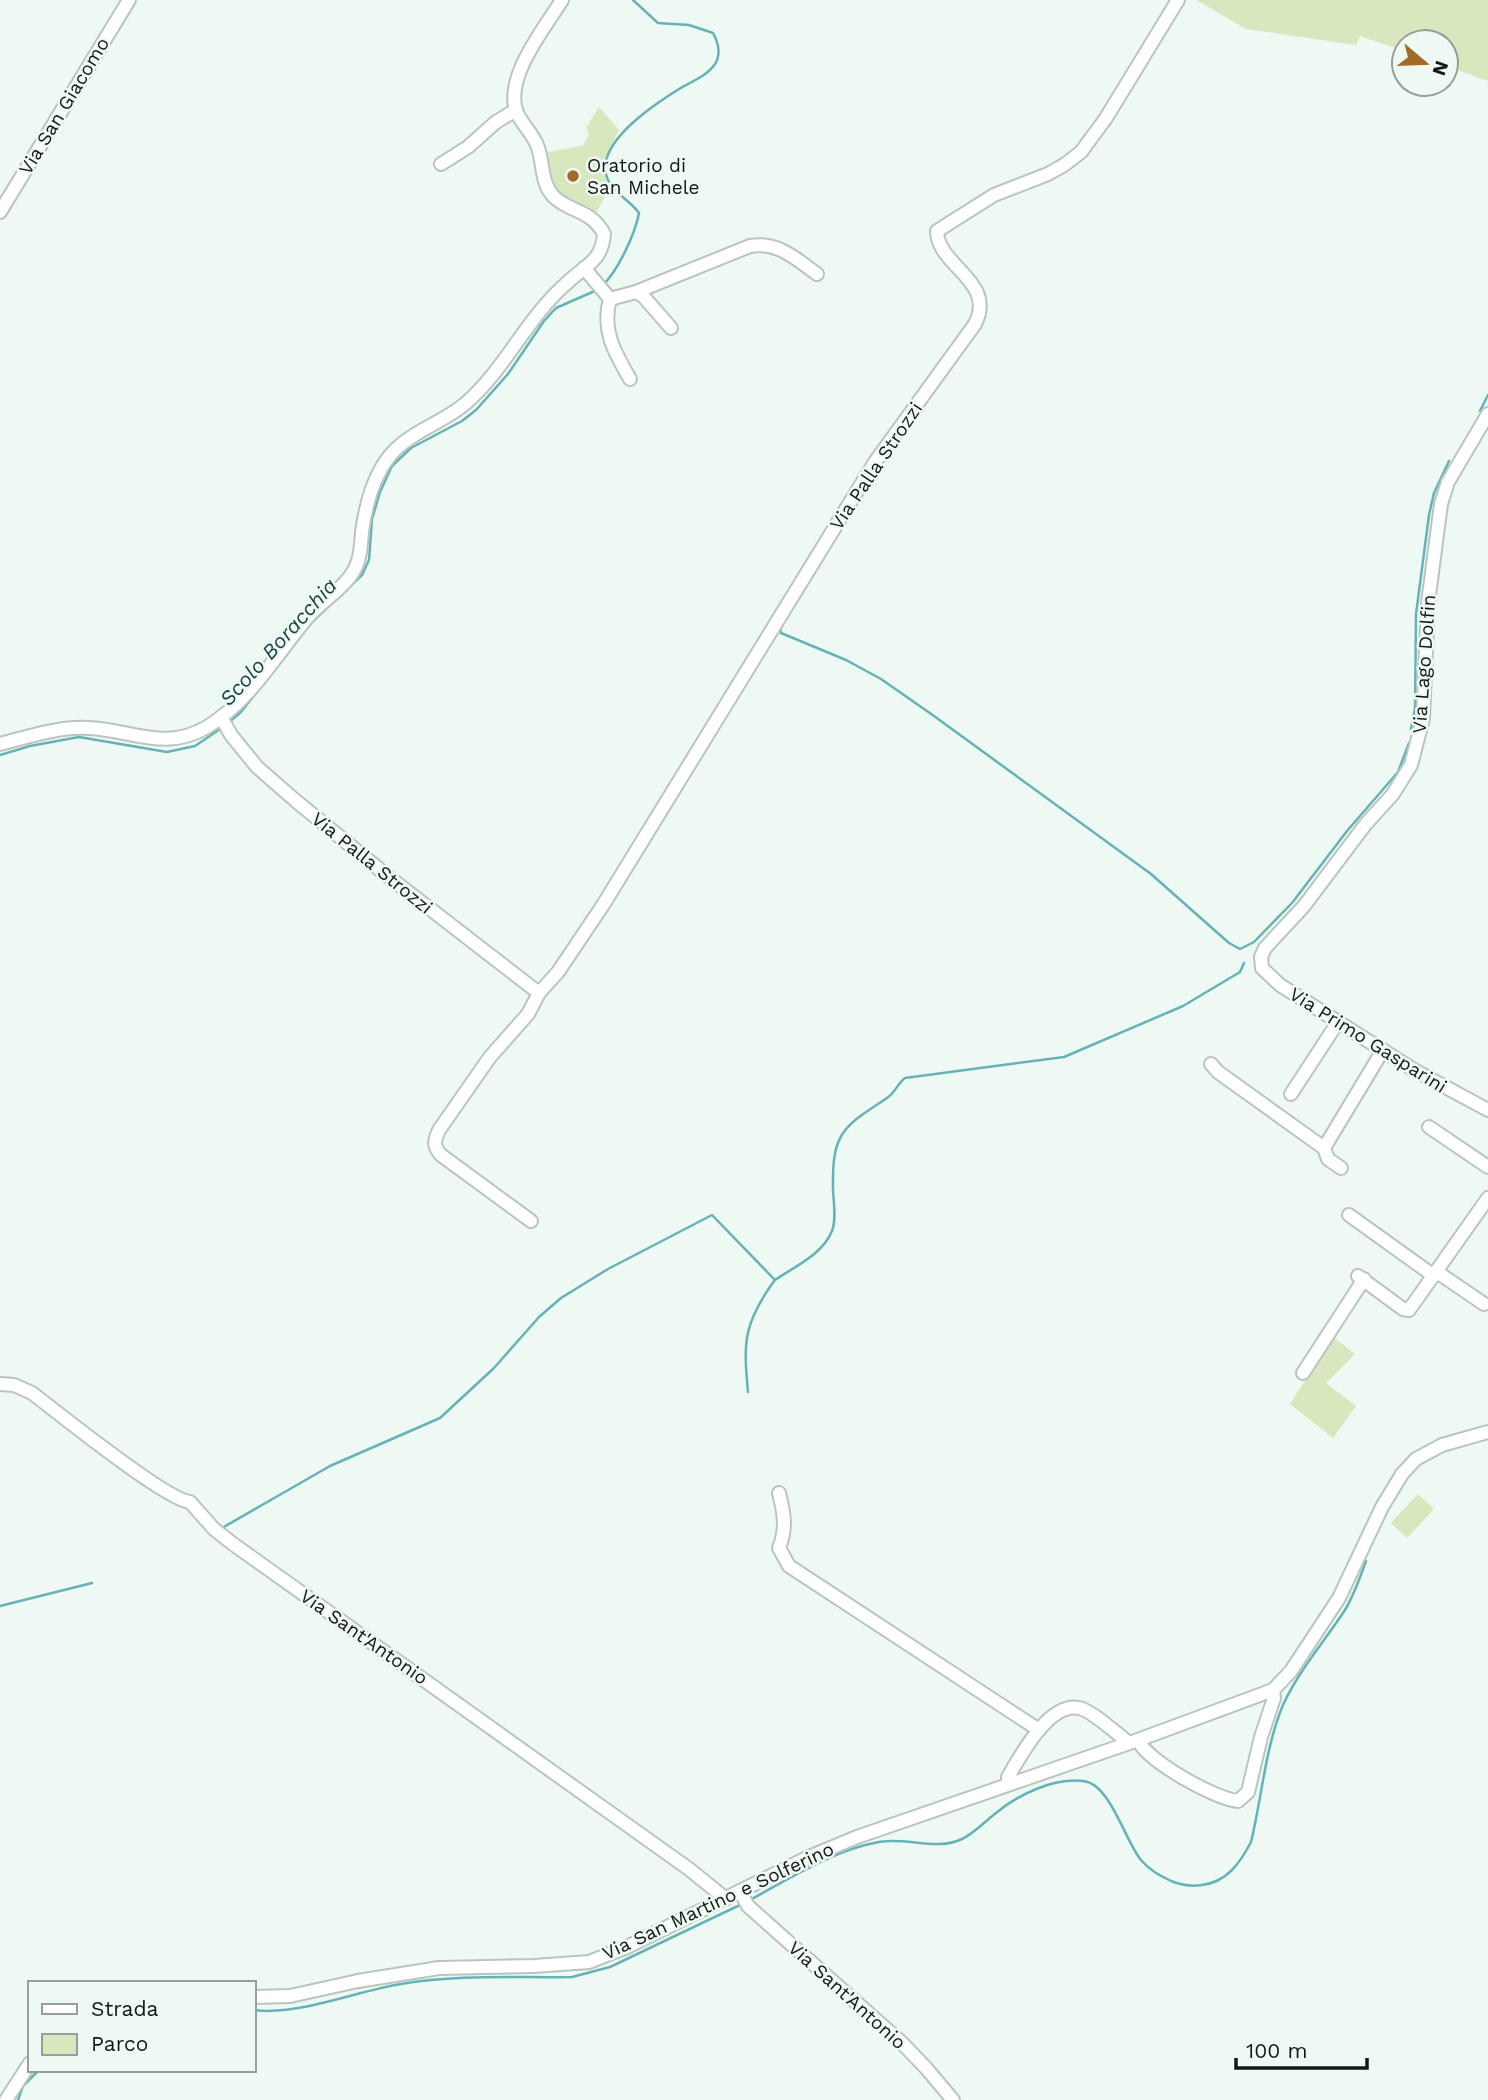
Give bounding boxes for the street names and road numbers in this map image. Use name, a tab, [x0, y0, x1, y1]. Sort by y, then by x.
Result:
street label: Via San Giacomo	[14, 33, 114, 179]
street label: Via Palla Strozzi	[825, 398, 927, 534]
street label: Via Lago Dolfin	[1408, 594, 1440, 734]
street label: Via Palla Strozzi	[307, 807, 437, 919]
street label: Via Primo Gasparini	[1285, 982, 1451, 1098]
street label: Via Sant'Antonio	[296, 1584, 432, 1690]
street label: Via San Martino e Solferino	[599, 1837, 837, 1965]
street label: Via Sant'Antonio	[783, 1936, 911, 2054]

